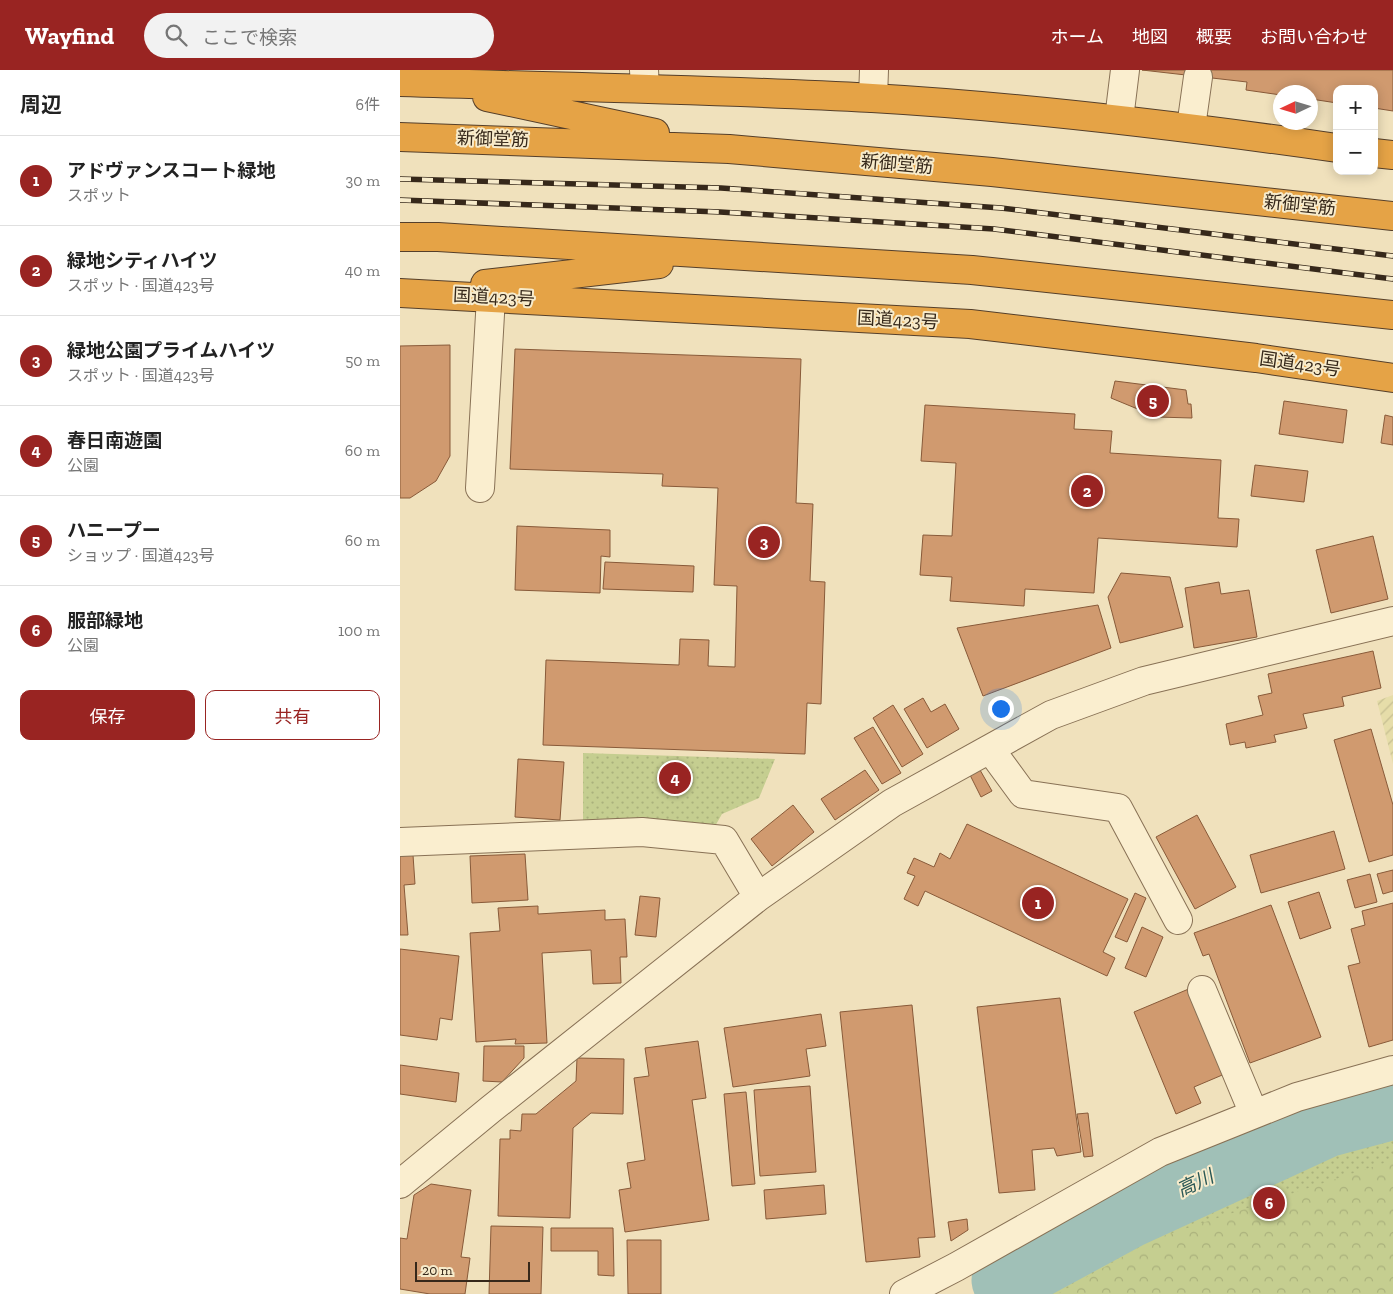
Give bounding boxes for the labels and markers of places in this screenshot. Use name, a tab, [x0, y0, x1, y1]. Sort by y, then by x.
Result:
pin: 5	[1137, 382, 1169, 420]
pin: 2	[1071, 472, 1103, 510]
pin: 3	[748, 523, 780, 561]
pin: 4	[659, 759, 691, 797]
pin: 1	[1022, 884, 1054, 922]
pin: 6	[1253, 1184, 1285, 1222]

